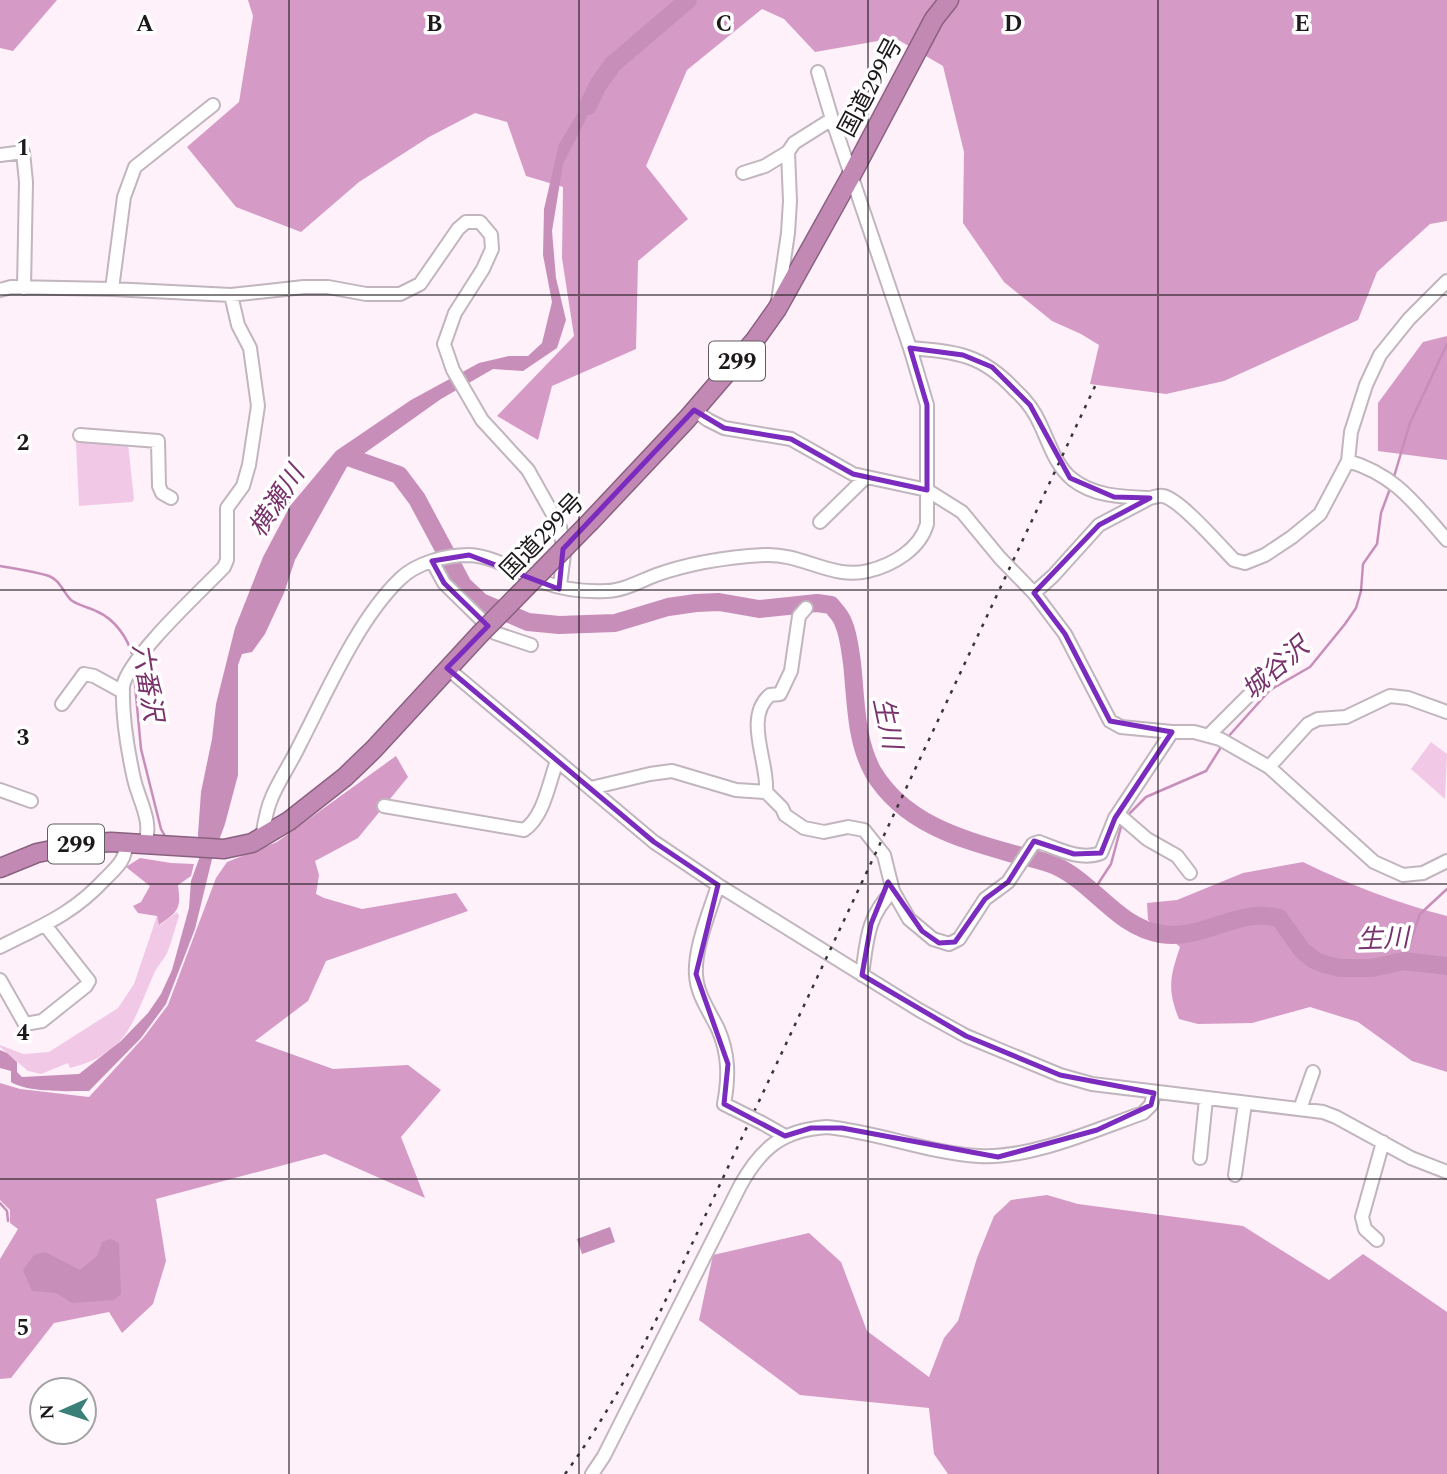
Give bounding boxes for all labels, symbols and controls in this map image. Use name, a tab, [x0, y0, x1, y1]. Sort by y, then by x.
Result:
text: A	[136, 7, 154, 42]
text: B	[426, 7, 442, 42]
text: C	[716, 7, 732, 42]
text: D	[1004, 7, 1022, 42]
text: E	[1294, 7, 1310, 42]
street label: 国道299号	[830, 31, 912, 144]
text: 1	[17, 131, 29, 166]
road number: 299	[709, 342, 765, 380]
text: 2	[17, 426, 30, 461]
water label: 横瀬川	[239, 455, 316, 545]
street label: 国道299号	[492, 485, 593, 588]
water label: 城谷沢	[1233, 626, 1320, 709]
water label: 六番沢	[121, 641, 173, 727]
water label: 生川	[862, 694, 913, 756]
text: 3	[17, 721, 30, 756]
road number: 299	[48, 824, 104, 864]
water label: 生川	[1356, 918, 1413, 960]
text: 4	[17, 1016, 30, 1051]
text: 5	[17, 1311, 29, 1346]
north arrow	[28, 1376, 98, 1446]
text: N	[33, 1403, 62, 1420]

